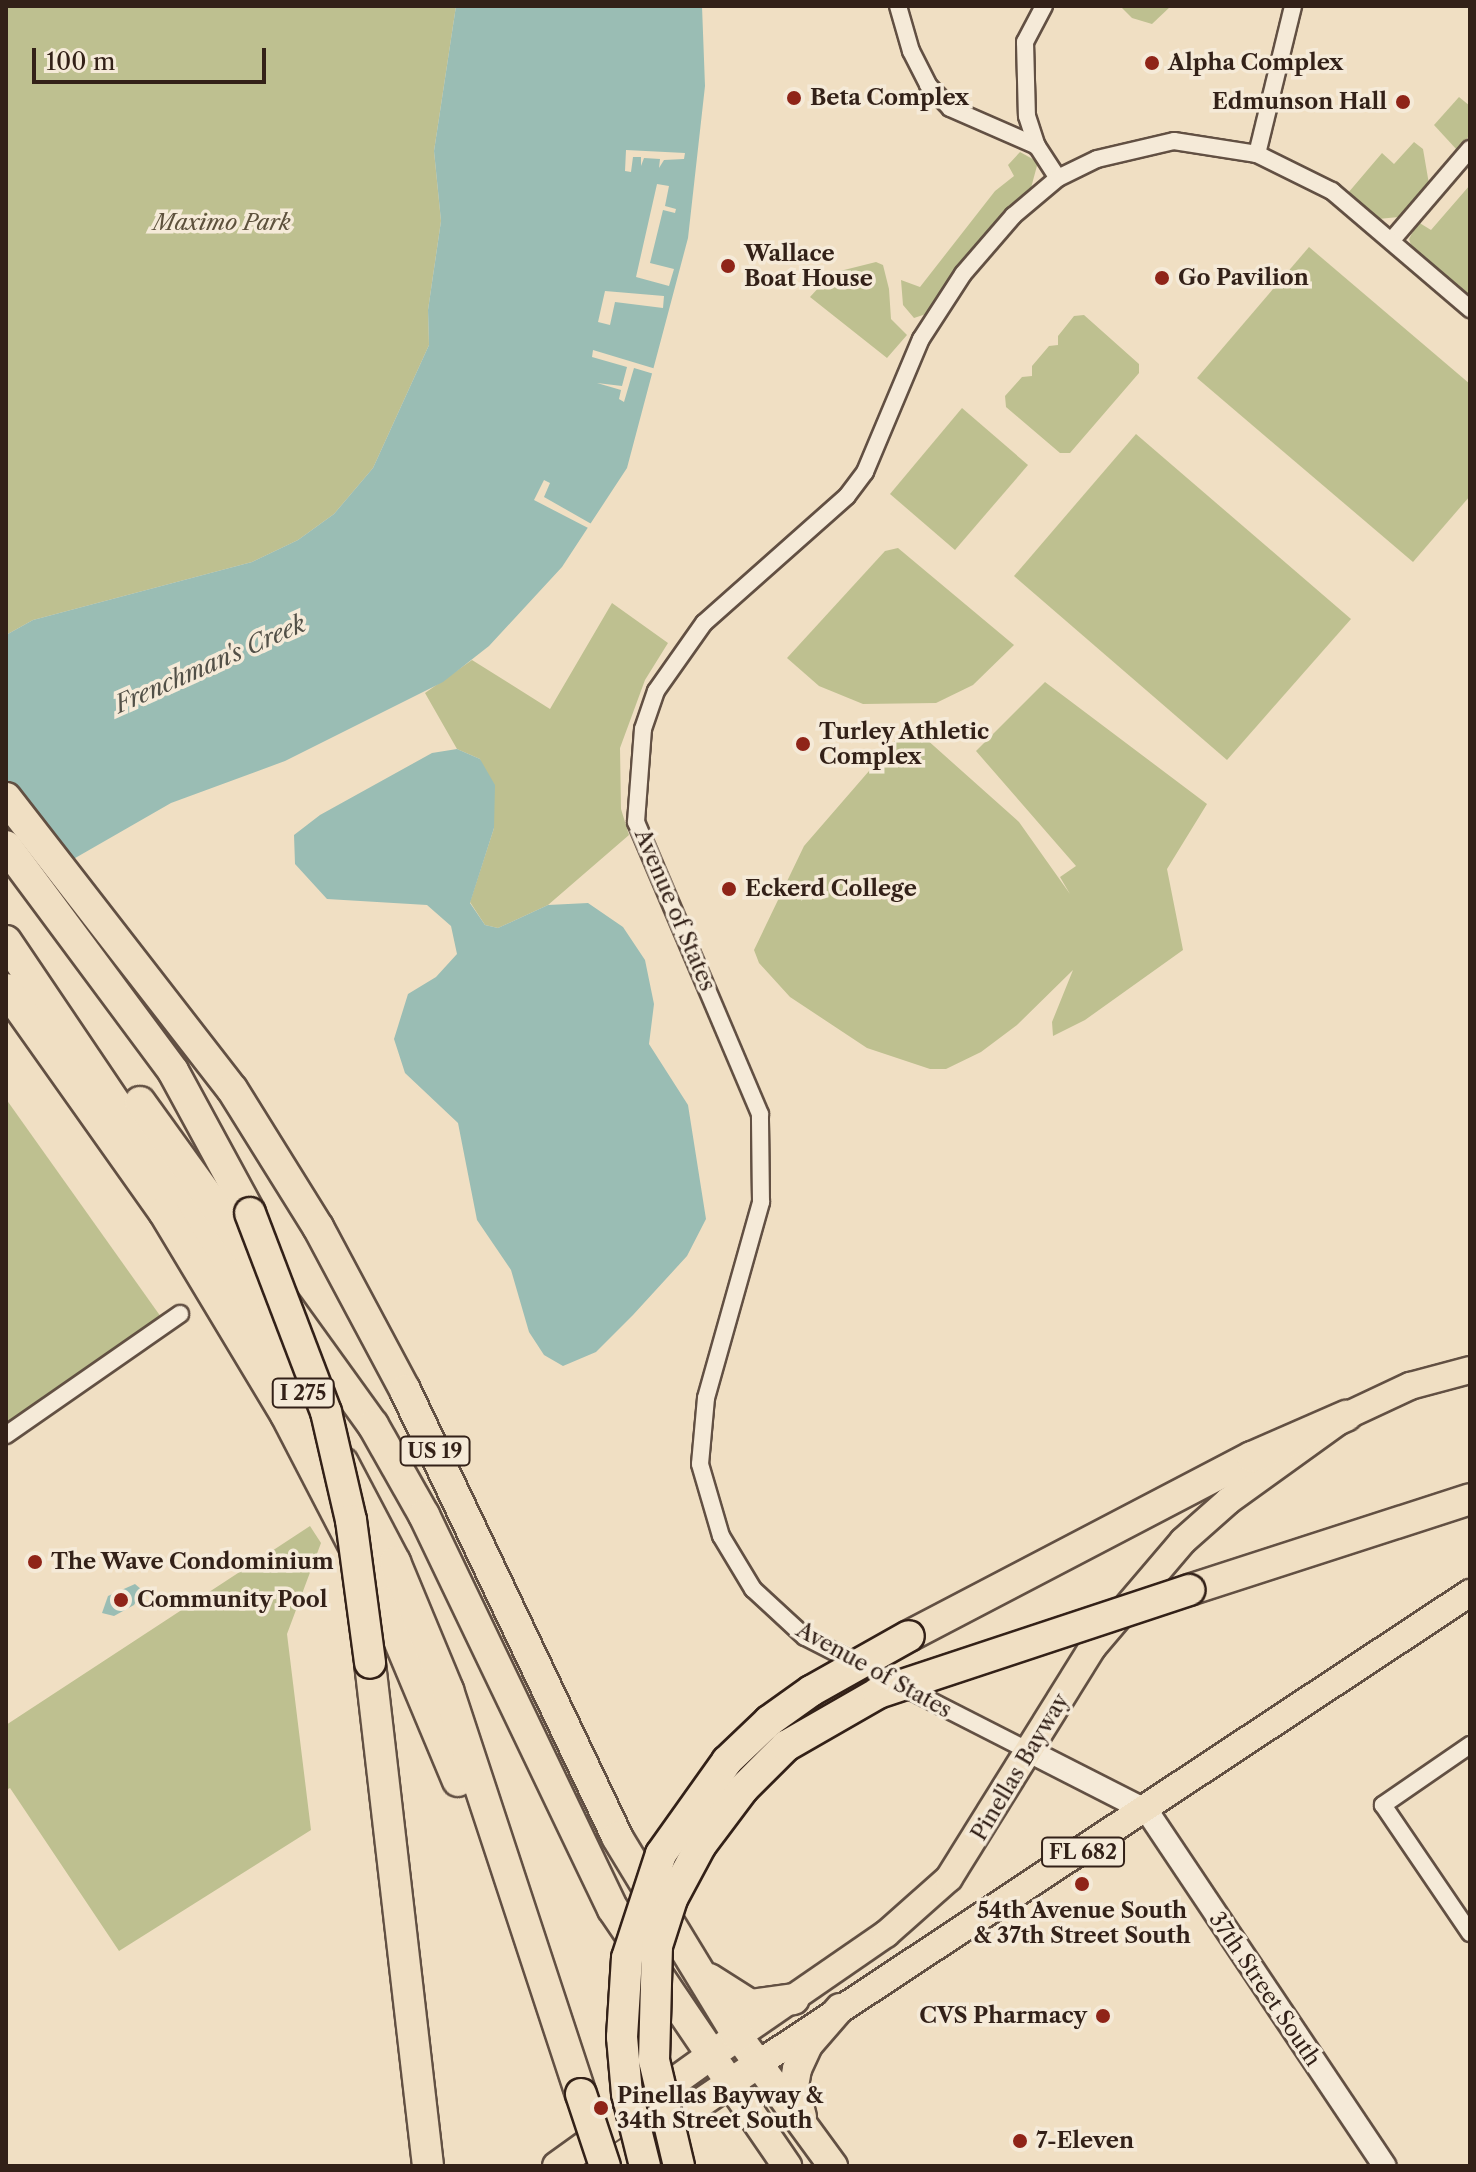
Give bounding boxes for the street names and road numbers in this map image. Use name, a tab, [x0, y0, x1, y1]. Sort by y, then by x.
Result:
street label: Avenue of States	[629, 825, 721, 995]
road number: I 275	[271, 1377, 335, 1409]
road number: US 19	[399, 1435, 471, 1467]
street label: Avenue of States	[792, 1616, 956, 1724]
street label: Pinellas Bayway	[966, 1689, 1074, 1845]
road number: FL 682	[1039, 1836, 1127, 1868]
street label: 37th Street South	[1204, 1907, 1326, 2071]

